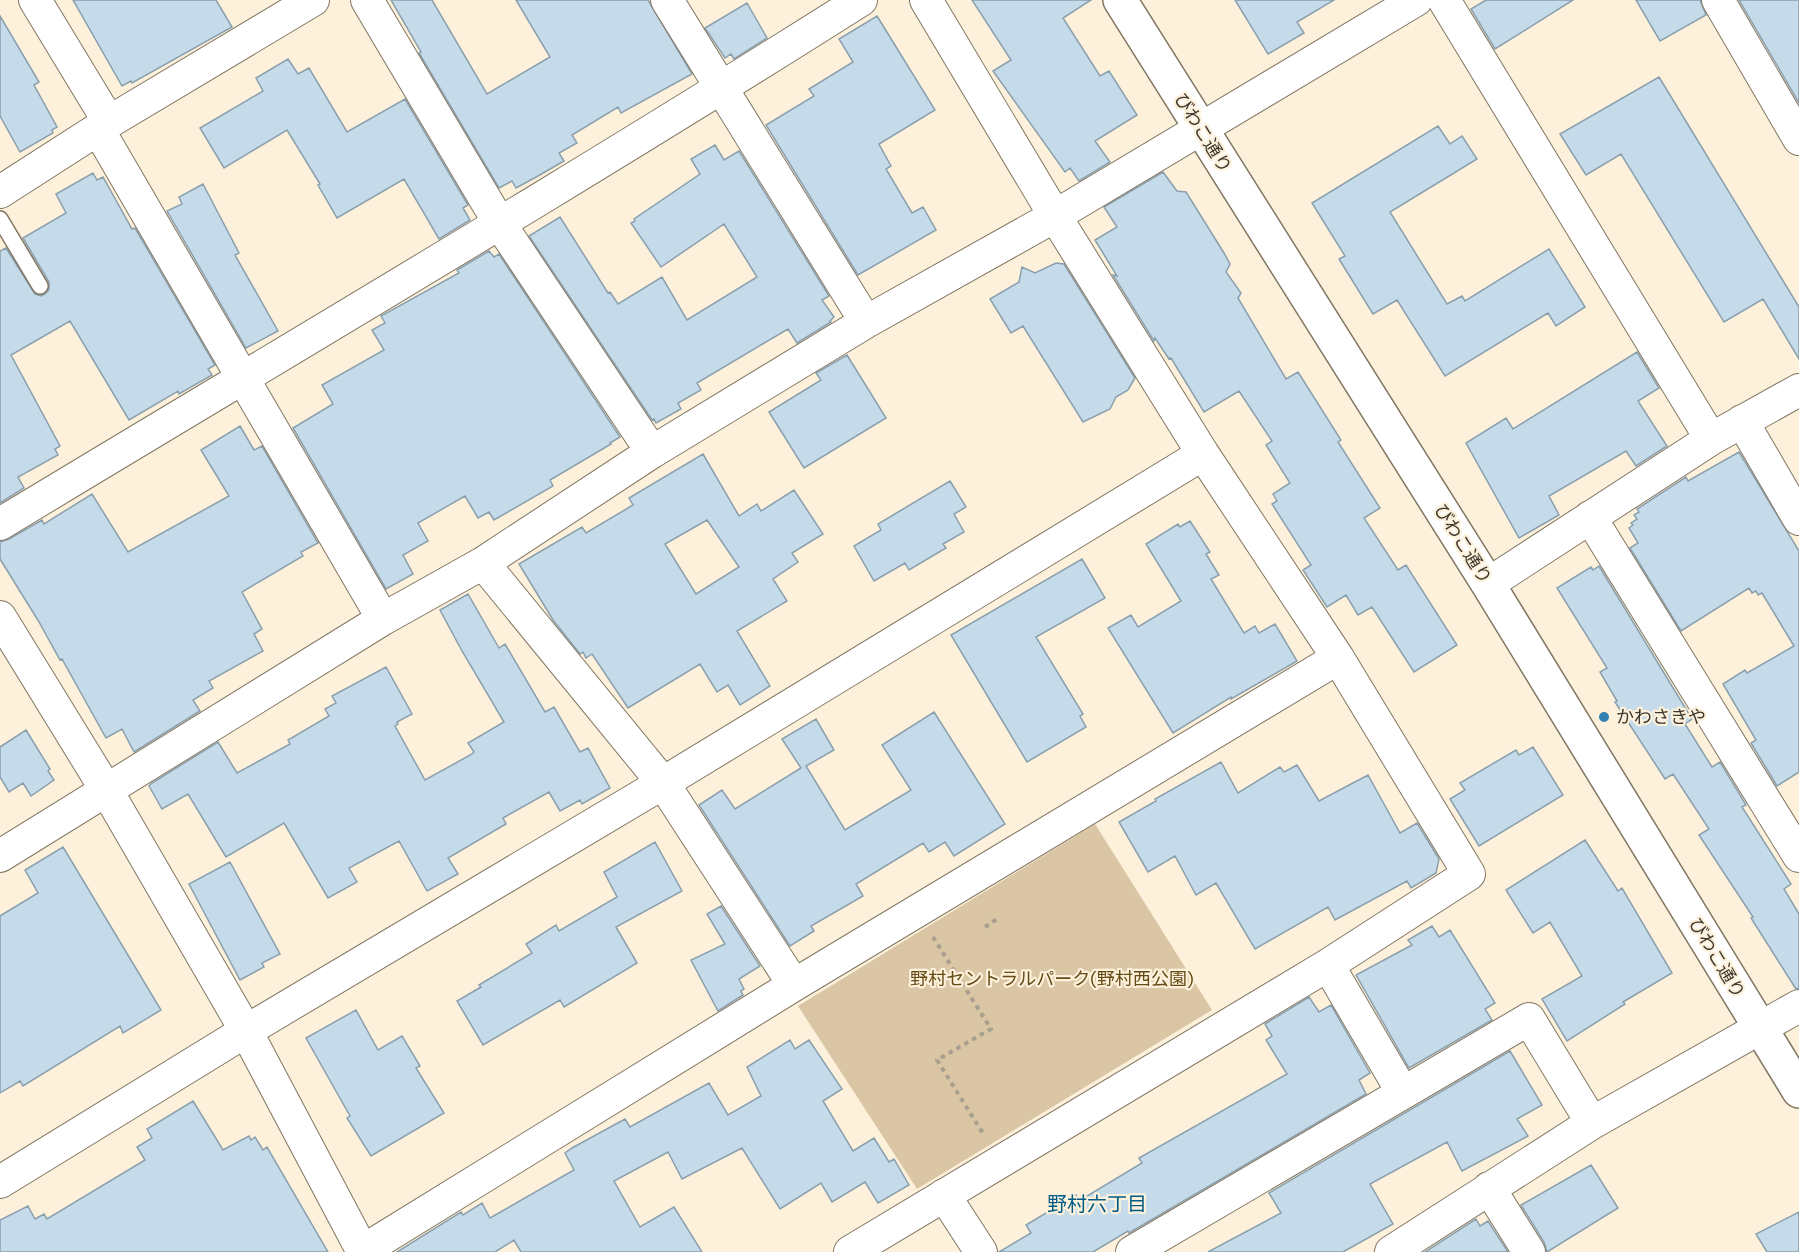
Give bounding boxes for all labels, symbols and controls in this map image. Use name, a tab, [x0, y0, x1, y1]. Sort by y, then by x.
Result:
street label: びわこ通り	[1169, 88, 1237, 178]
street label: びわこ通り	[1429, 499, 1497, 589]
place label: かわさきや	[1616, 705, 1706, 729]
marker: かわさきや	[1597, 710, 1611, 724]
street label: びわこ通り	[1684, 913, 1750, 1003]
park label: 野村セントラルパーク(野村西公園)	[910, 967, 1194, 991]
district label: 野村六丁目	[1047, 1191, 1147, 1217]

